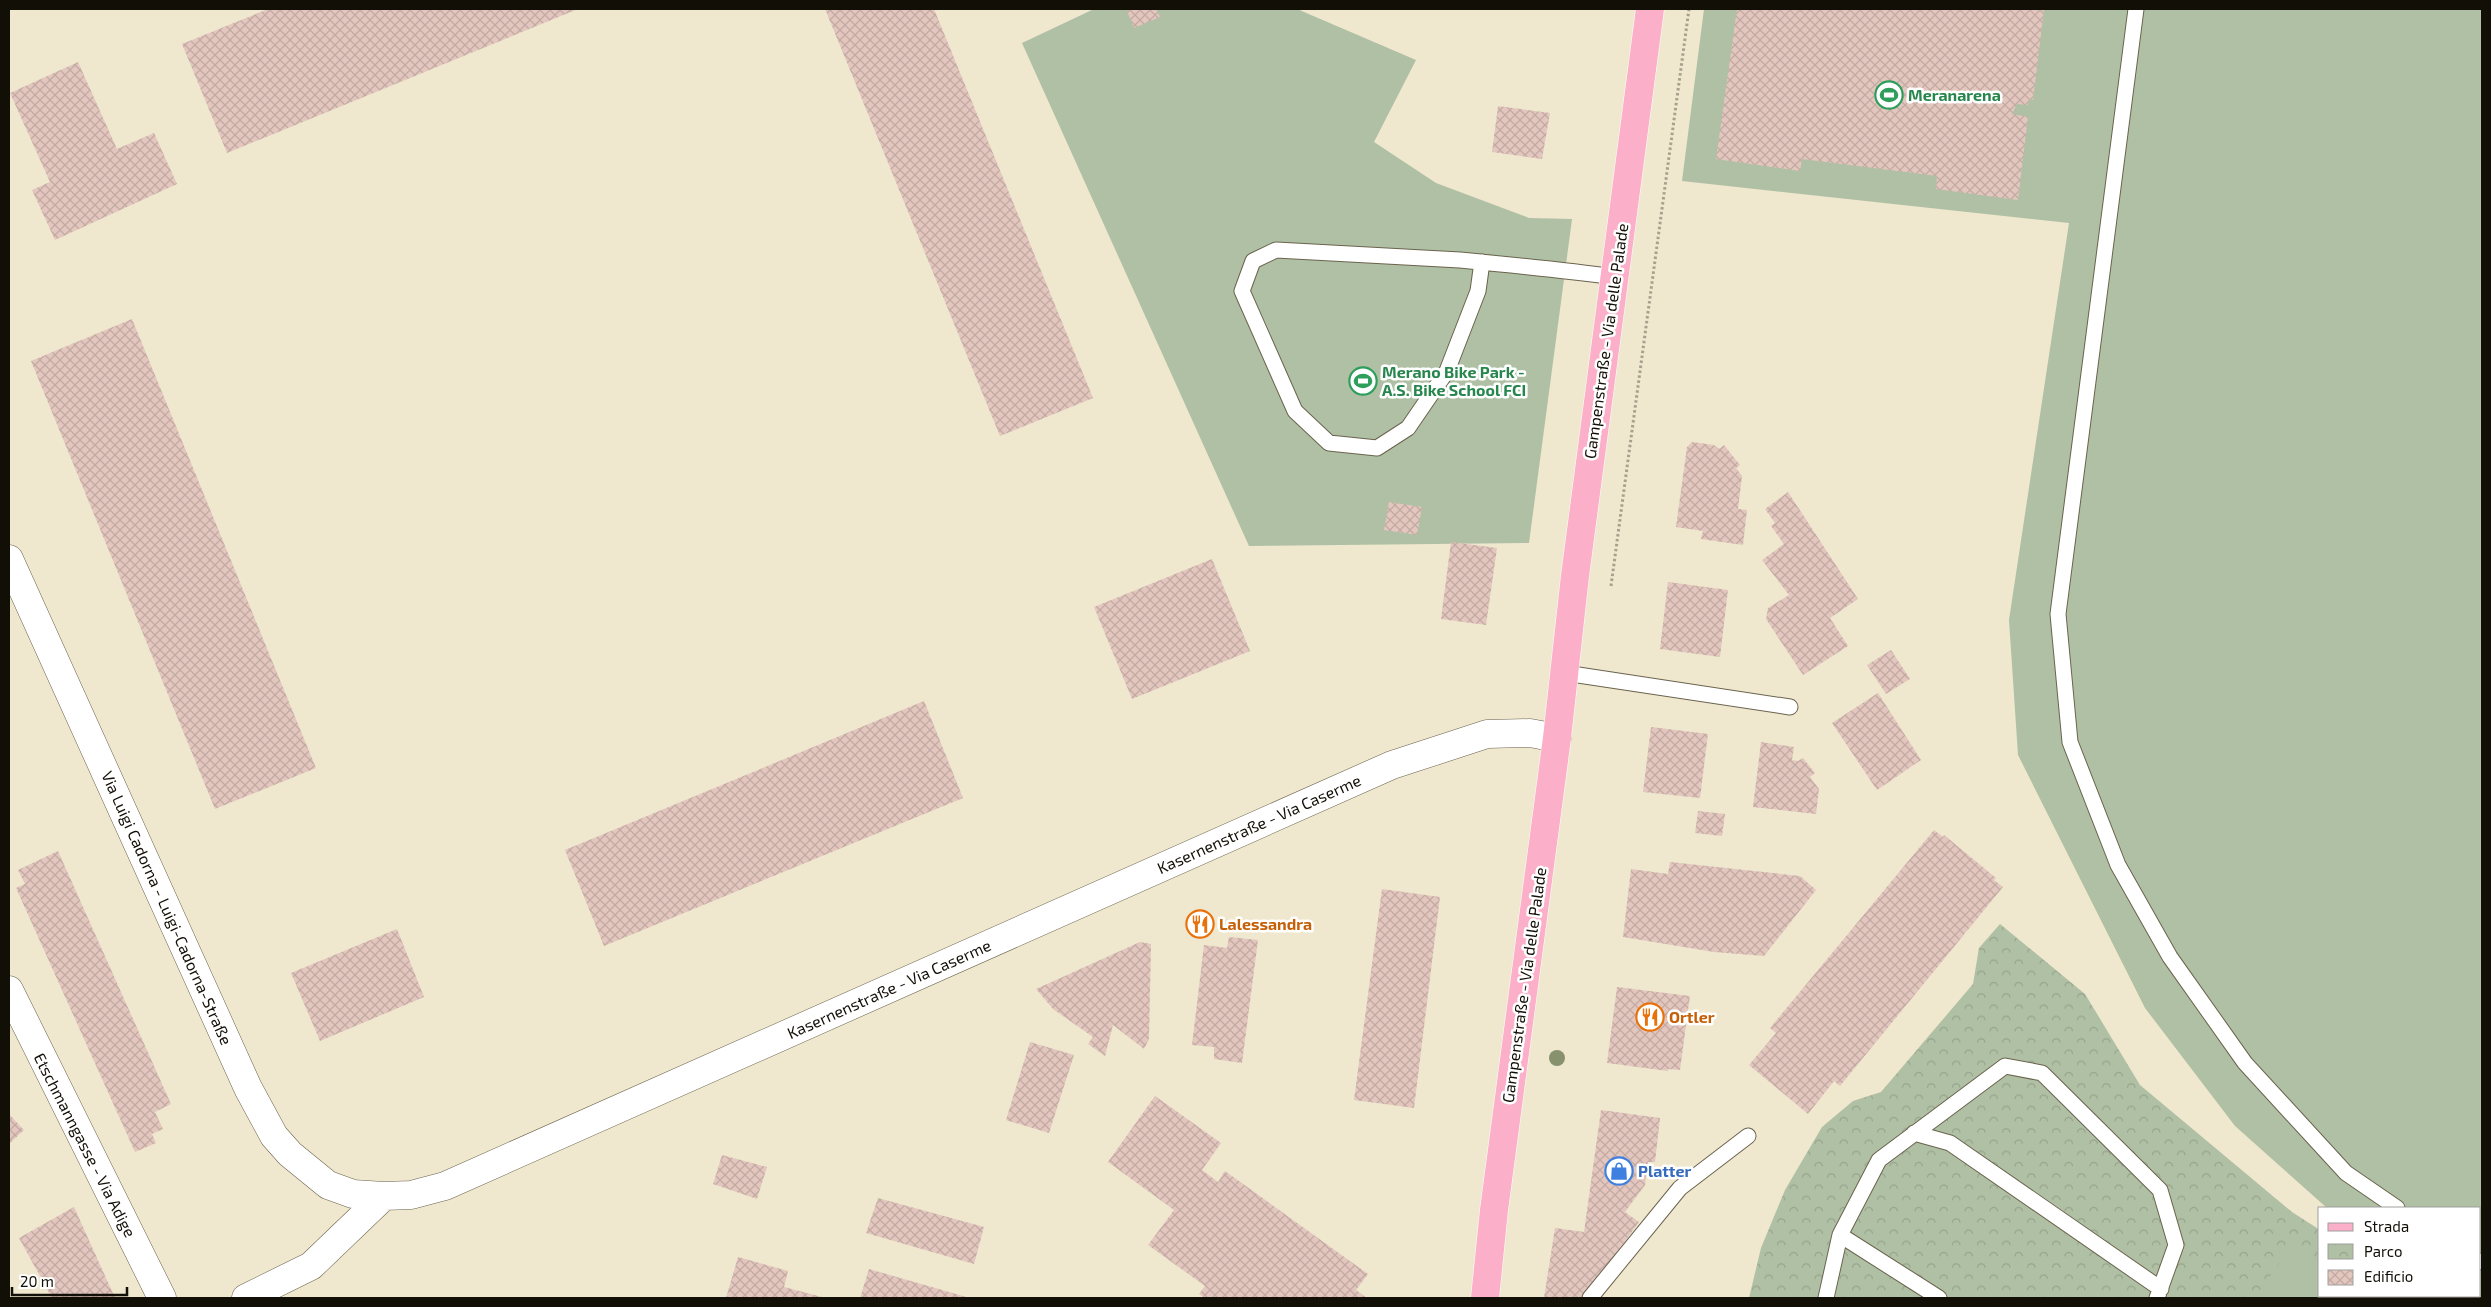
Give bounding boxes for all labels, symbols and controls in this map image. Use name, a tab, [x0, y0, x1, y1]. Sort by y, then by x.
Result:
sports icon: Meranarena	[1874, 80, 1904, 110]
place label: Meranarena	[1908, 85, 2001, 104]
street label: Gampenstraße - Via delle Palade	[1580, 222, 1631, 460]
place label: Merano Bike Park - A.S. Bike School FCI	[1382, 362, 1526, 399]
sports icon: Merano Bike Park - A.S. Bike School FCI	[1348, 366, 1378, 396]
street label: Via Luigi Cadorna - Luigi-Cadorna-Straße	[98, 768, 237, 1048]
street label: Kasernenstraße - Via Caserme	[1154, 770, 1364, 877]
street label: Gampenstraße - Via delle Palade	[1498, 866, 1549, 1104]
restaurant icon: Lalessandra	[1185, 909, 1215, 939]
place label: Lalessandra	[1219, 914, 1312, 933]
street label: Kasernenstraße - Via Caserme	[784, 935, 994, 1042]
restaurant icon: Ortler	[1635, 1002, 1665, 1032]
place label: Ortler	[1669, 1007, 1715, 1026]
street label: Etschmanngasse - Via Adige	[31, 1049, 140, 1240]
shop icon: Platter	[1604, 1156, 1634, 1186]
place label: Platter	[1638, 1161, 1691, 1180]
legend	[2318, 1207, 2481, 1297]
text: Strada	[2364, 1217, 2409, 1235]
text: Parco	[2364, 1242, 2403, 1260]
scale bar	[12, 1264, 128, 1296]
text: Edificio	[2364, 1267, 2413, 1285]
text: 20 m	[20, 1272, 54, 1290]

